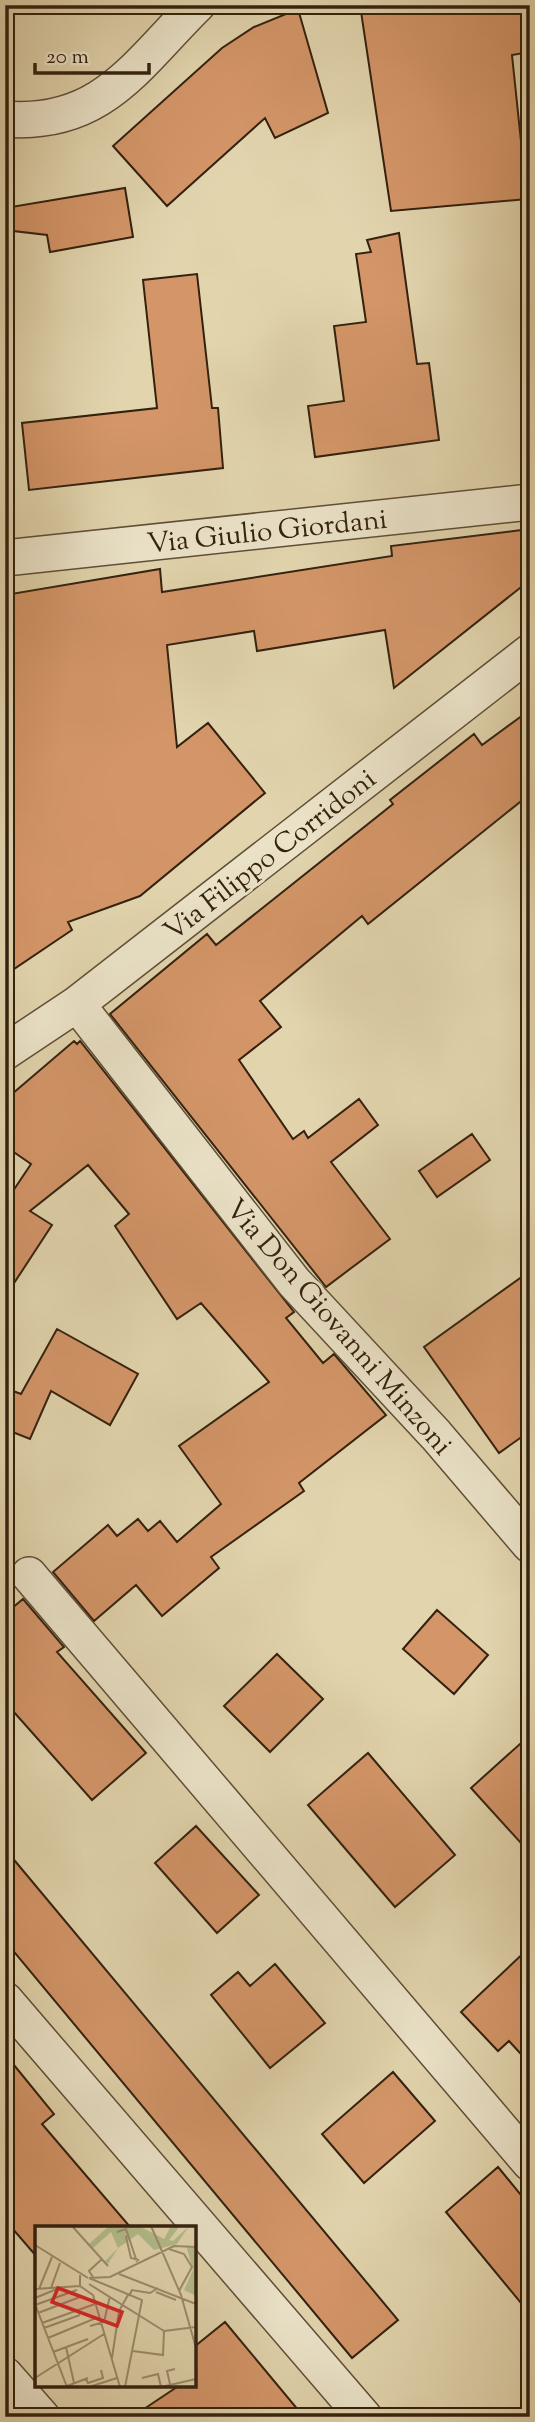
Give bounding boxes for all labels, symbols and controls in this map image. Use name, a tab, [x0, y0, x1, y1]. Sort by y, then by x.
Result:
scale bar	[35, 32, 149, 76]
text: 20 m	[46, 43, 89, 73]
street label: Via Giulio Giordani	[145, 500, 389, 565]
street label: Via Filippo Corridoni	[156, 761, 386, 952]
street label: Via Don Giovanni Minzoni	[215, 1191, 461, 1465]
inset map	[35, 2226, 196, 2387]

